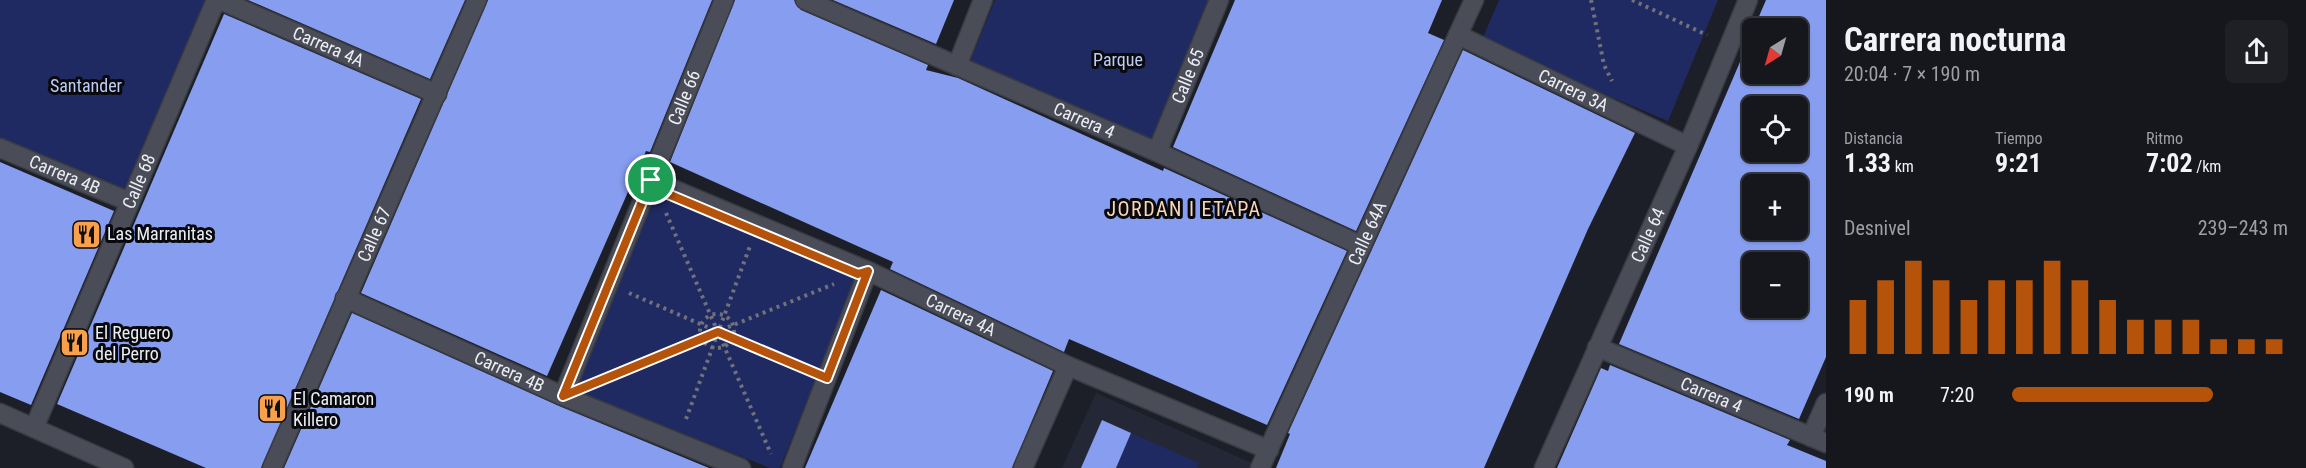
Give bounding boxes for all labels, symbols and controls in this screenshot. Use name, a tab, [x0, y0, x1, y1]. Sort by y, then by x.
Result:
north arrow	[1742, 18, 1808, 84]
map controls	[1742, 18, 1808, 318]
text: Carrera nocturna	[1844, 20, 2066, 59]
button: share	[2225, 20, 2288, 83]
street label: Carrera 4A	[290, 22, 368, 71]
street label: Calle 65	[1167, 45, 1208, 106]
park label: Parque	[1093, 49, 1143, 70]
text: 20:04 · 7 × 190 m	[1844, 62, 1980, 86]
street label: Carrera 3A	[1535, 64, 1613, 116]
street label: Calle 66	[663, 67, 704, 128]
park label: Santander	[50, 75, 123, 96]
button: locate	[1742, 96, 1808, 162]
street label: Carrera 4	[1050, 98, 1118, 143]
text: Distancia	[1844, 129, 1903, 148]
text: Tiempo	[1995, 129, 2042, 148]
text: Ritmo	[2146, 129, 2183, 148]
text: 1.33	[1844, 148, 1891, 178]
text: 9:21	[1995, 148, 2042, 178]
text: 7:02	[2146, 148, 2193, 178]
street label: Carrera 4B	[26, 150, 103, 198]
street label: Calle 68	[118, 151, 159, 212]
pin	[625, 154, 676, 205]
text: km	[1891, 157, 1914, 176]
text: /km	[2193, 157, 2221, 176]
icon: arrive	[634, 163, 667, 196]
button: +	[1742, 174, 1808, 240]
district label: JORDAN I ETAPA	[1106, 197, 1262, 221]
street label: Calle 64A	[1343, 197, 1391, 268]
street label: Calle 67	[353, 204, 395, 265]
street label: Calle 64	[1626, 204, 1669, 266]
text: Desnivel	[1844, 216, 1911, 240]
text: 239–243 m	[2198, 216, 2288, 240]
restaurant icon: Las Marranitas	[70, 218, 102, 250]
place label: Las Marranitas	[107, 223, 213, 244]
button: −	[1742, 252, 1808, 318]
street label: Carrera 4A	[922, 289, 1000, 341]
place label: El Reguero del Perro	[95, 322, 171, 364]
restaurant icon: El Reguero del Perro	[58, 327, 90, 359]
street label: Carrera 4B	[471, 346, 548, 396]
street label: Carrera 4	[1678, 372, 1746, 417]
text: 190 m	[1844, 383, 1894, 407]
text: 7:20	[1940, 383, 1974, 407]
place label: El Camaron Killero	[293, 388, 374, 430]
restaurant icon: El Camaron Killero	[256, 393, 288, 425]

